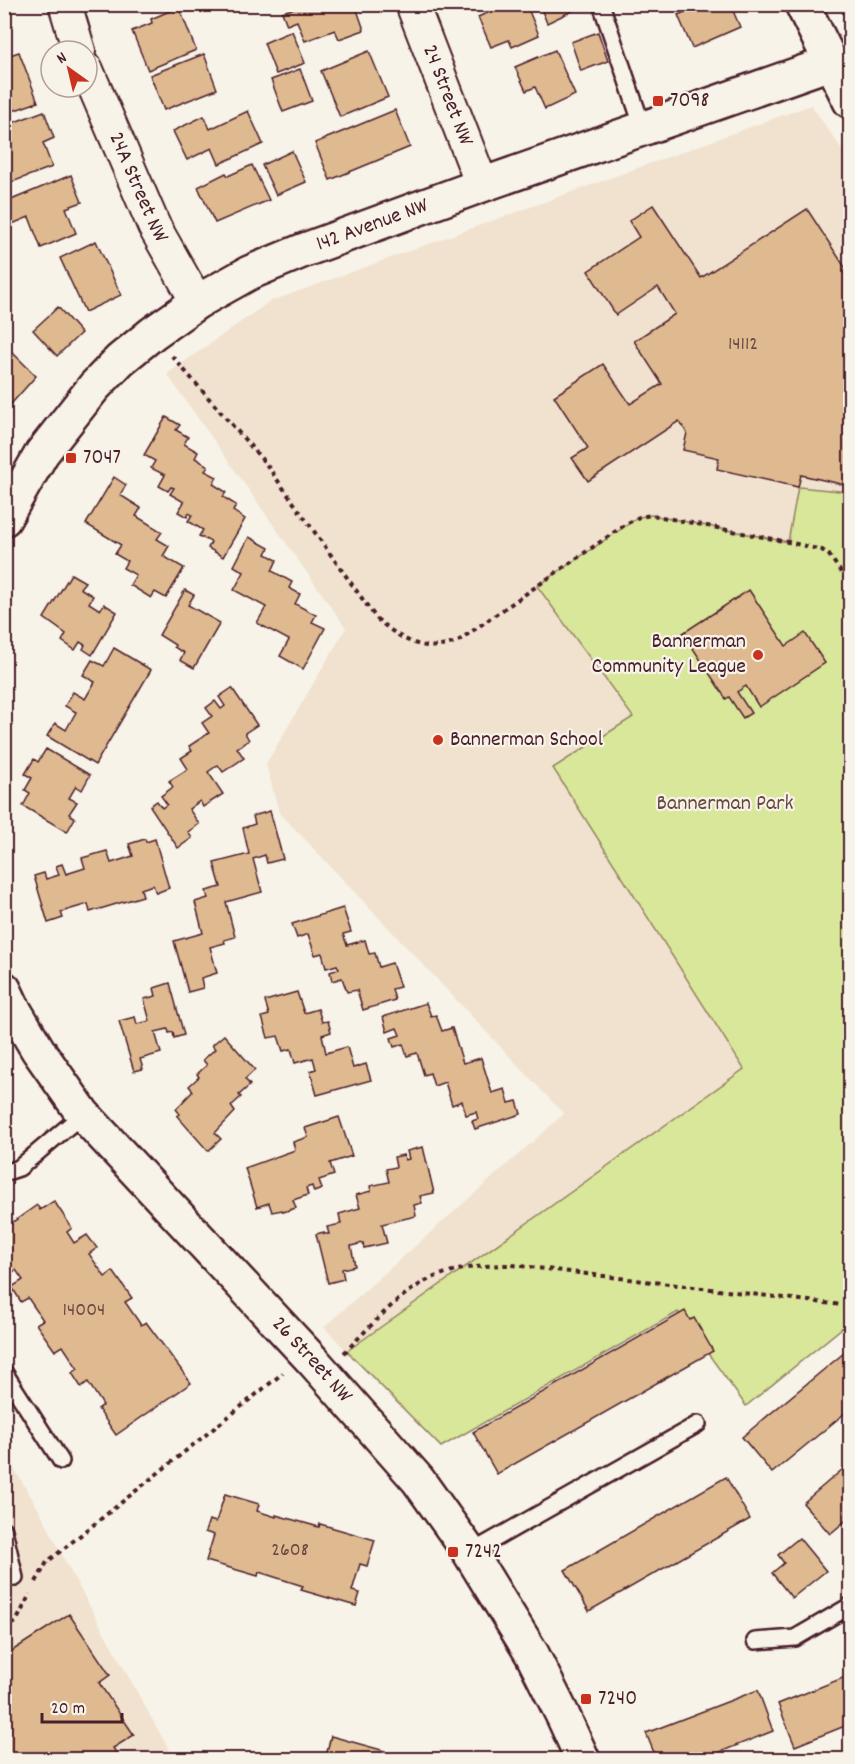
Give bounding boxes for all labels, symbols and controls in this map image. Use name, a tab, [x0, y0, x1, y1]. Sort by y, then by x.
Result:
north arrow	[39, 39, 99, 99]
street label: 24 Street NW	[414, 40, 481, 151]
text: N	[52, 47, 72, 70]
place label: 7098	[670, 86, 709, 117]
marker: 7098	[651, 94, 665, 108]
street label: 24A Street NW	[100, 127, 176, 249]
street label: 142 Avenue NW	[312, 190, 433, 260]
house number: 14112	[728, 331, 758, 359]
place label: 7047	[83, 443, 121, 474]
marker: 7047	[64, 451, 78, 465]
place label: Bannerman Community League	[592, 627, 746, 683]
marker: Bannerman Community League	[751, 648, 765, 662]
place label: Bannerman School	[450, 725, 603, 756]
marker: Bannerman School	[431, 733, 445, 747]
park label: Bannerman Park	[656, 789, 794, 820]
house number: 14004	[63, 1297, 105, 1325]
street label: 26 Street NW	[264, 1310, 359, 1411]
house number: 2608	[271, 1537, 309, 1565]
place label: 7242	[465, 1537, 502, 1568]
marker: 7242	[446, 1545, 460, 1559]
place label: 7240	[598, 1684, 637, 1715]
scale bar	[42, 1686, 122, 1724]
marker: 7240	[579, 1692, 593, 1706]
text: 20 m	[51, 1697, 85, 1722]

